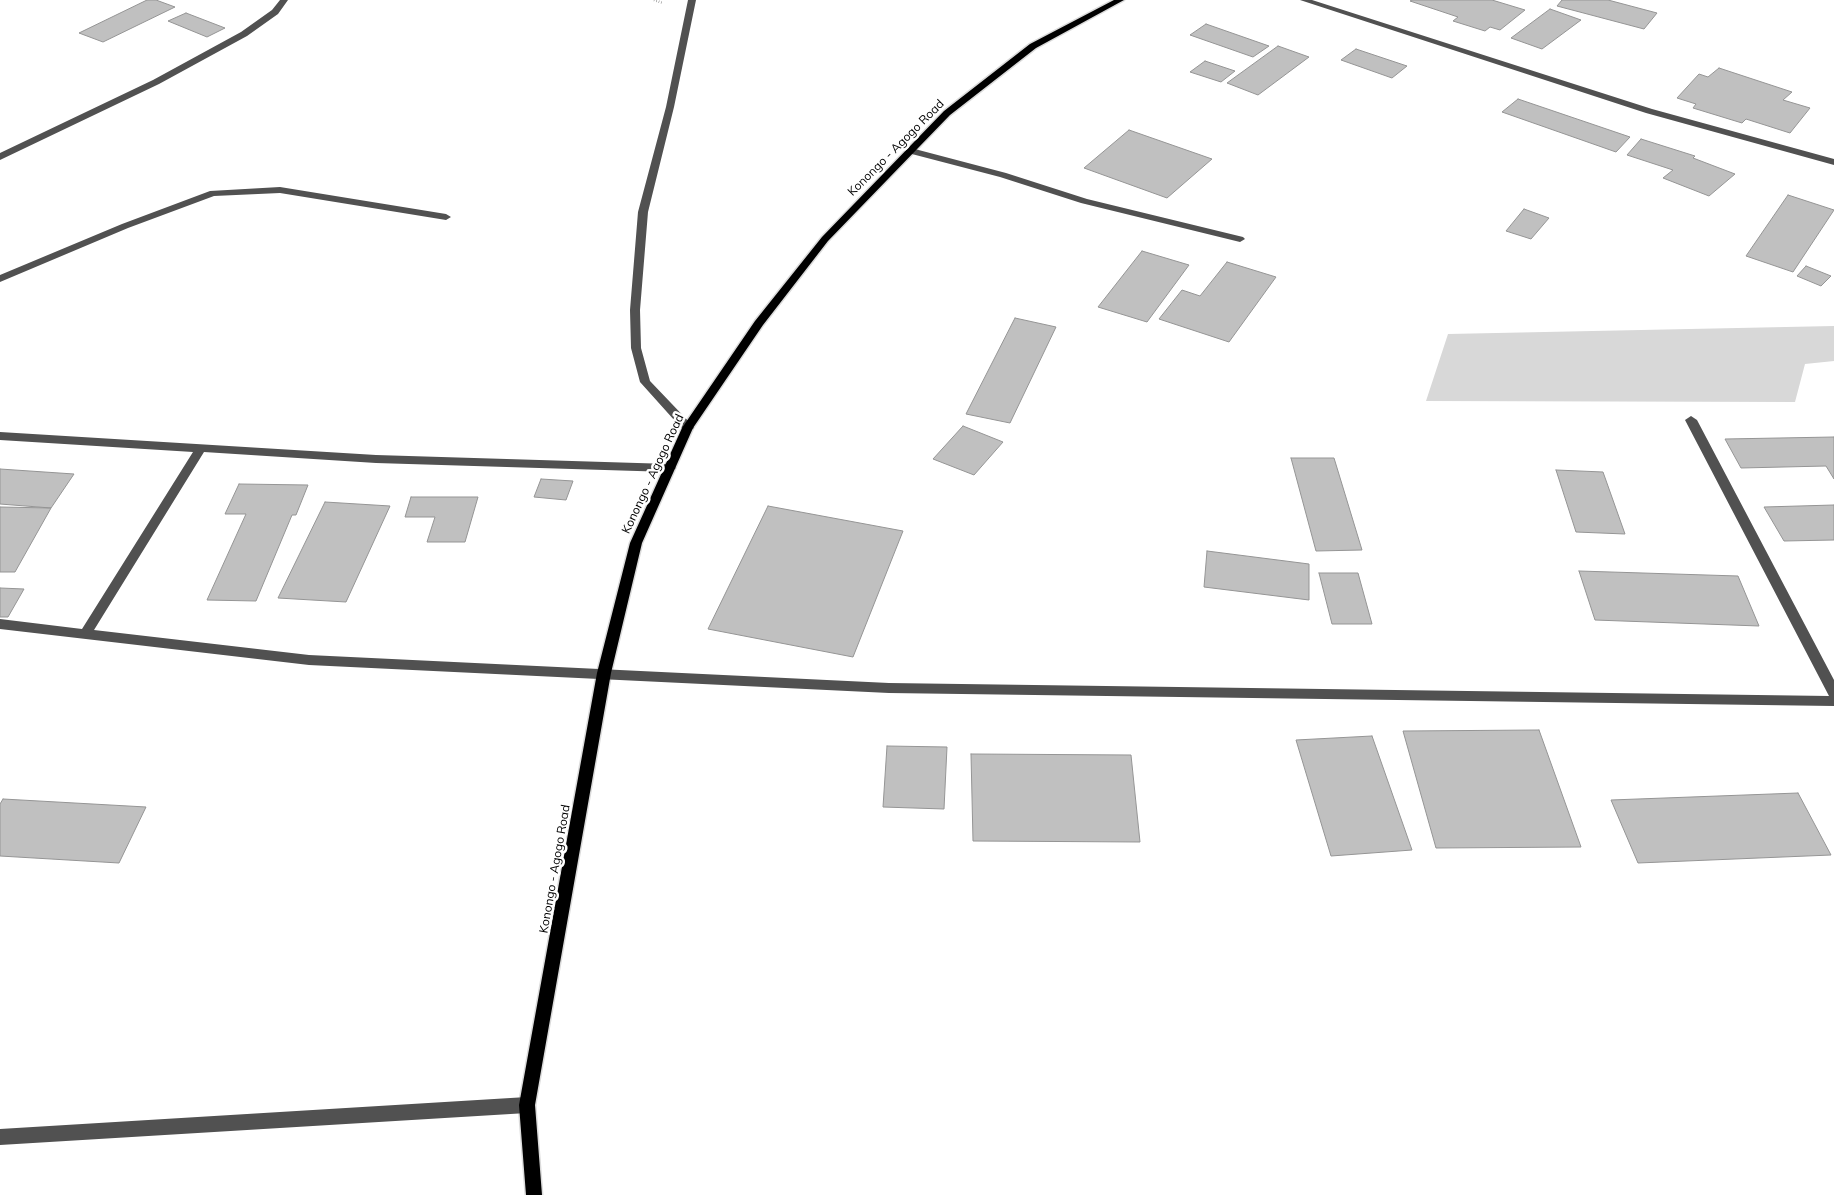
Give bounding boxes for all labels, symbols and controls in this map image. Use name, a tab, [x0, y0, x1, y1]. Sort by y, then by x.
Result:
street label: Konongo - Agogo Road	[845, 97, 947, 199]
street label: Konongo - Agogo Road	[619, 412, 687, 536]
street label: Konongo - Agogo Road	[537, 804, 573, 934]

